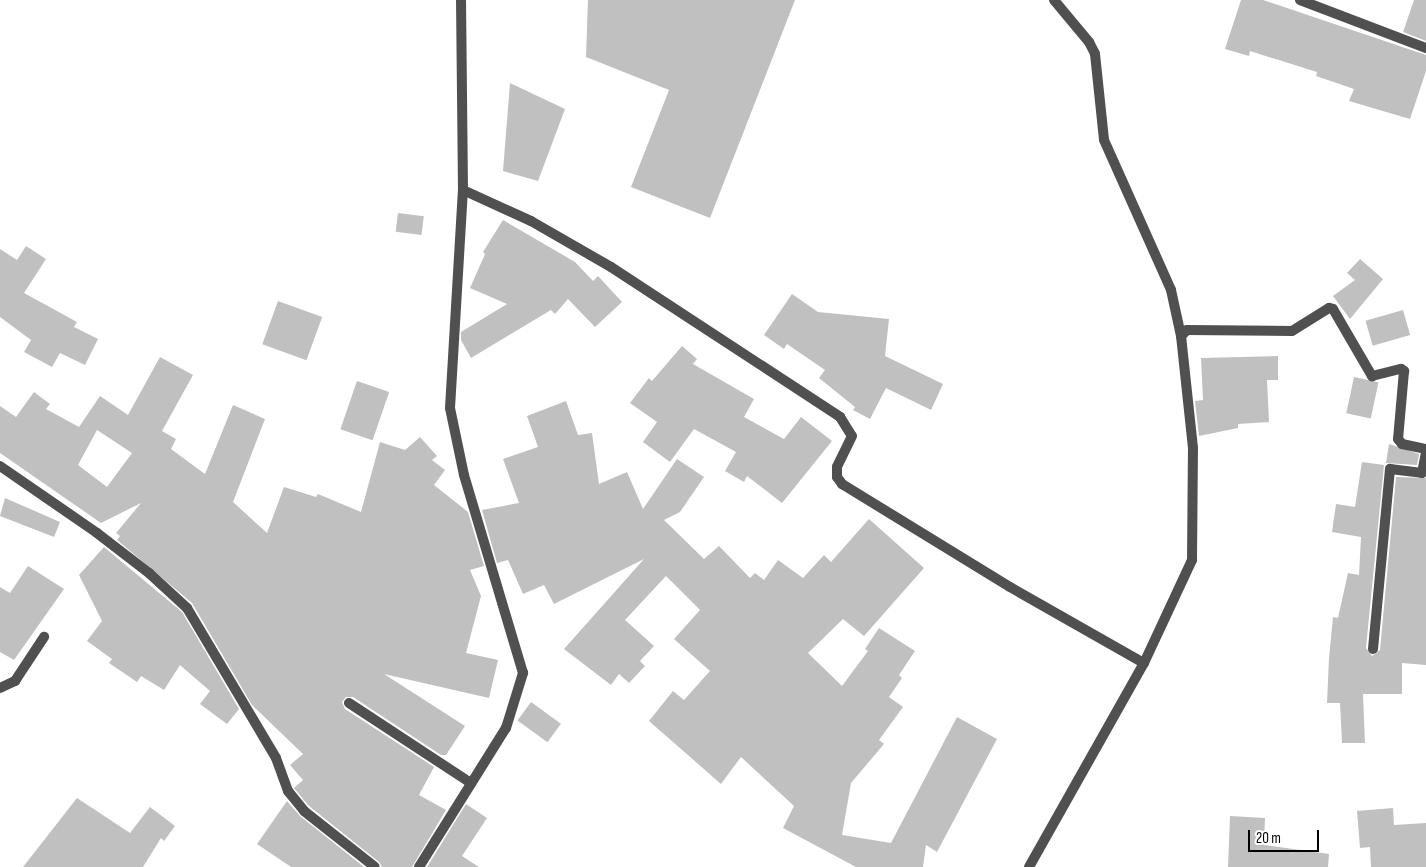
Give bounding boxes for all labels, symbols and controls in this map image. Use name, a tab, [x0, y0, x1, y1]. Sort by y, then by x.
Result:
scale bar	[1251, 820, 1322, 852]
text: 20 m	[1256, 829, 1281, 848]

